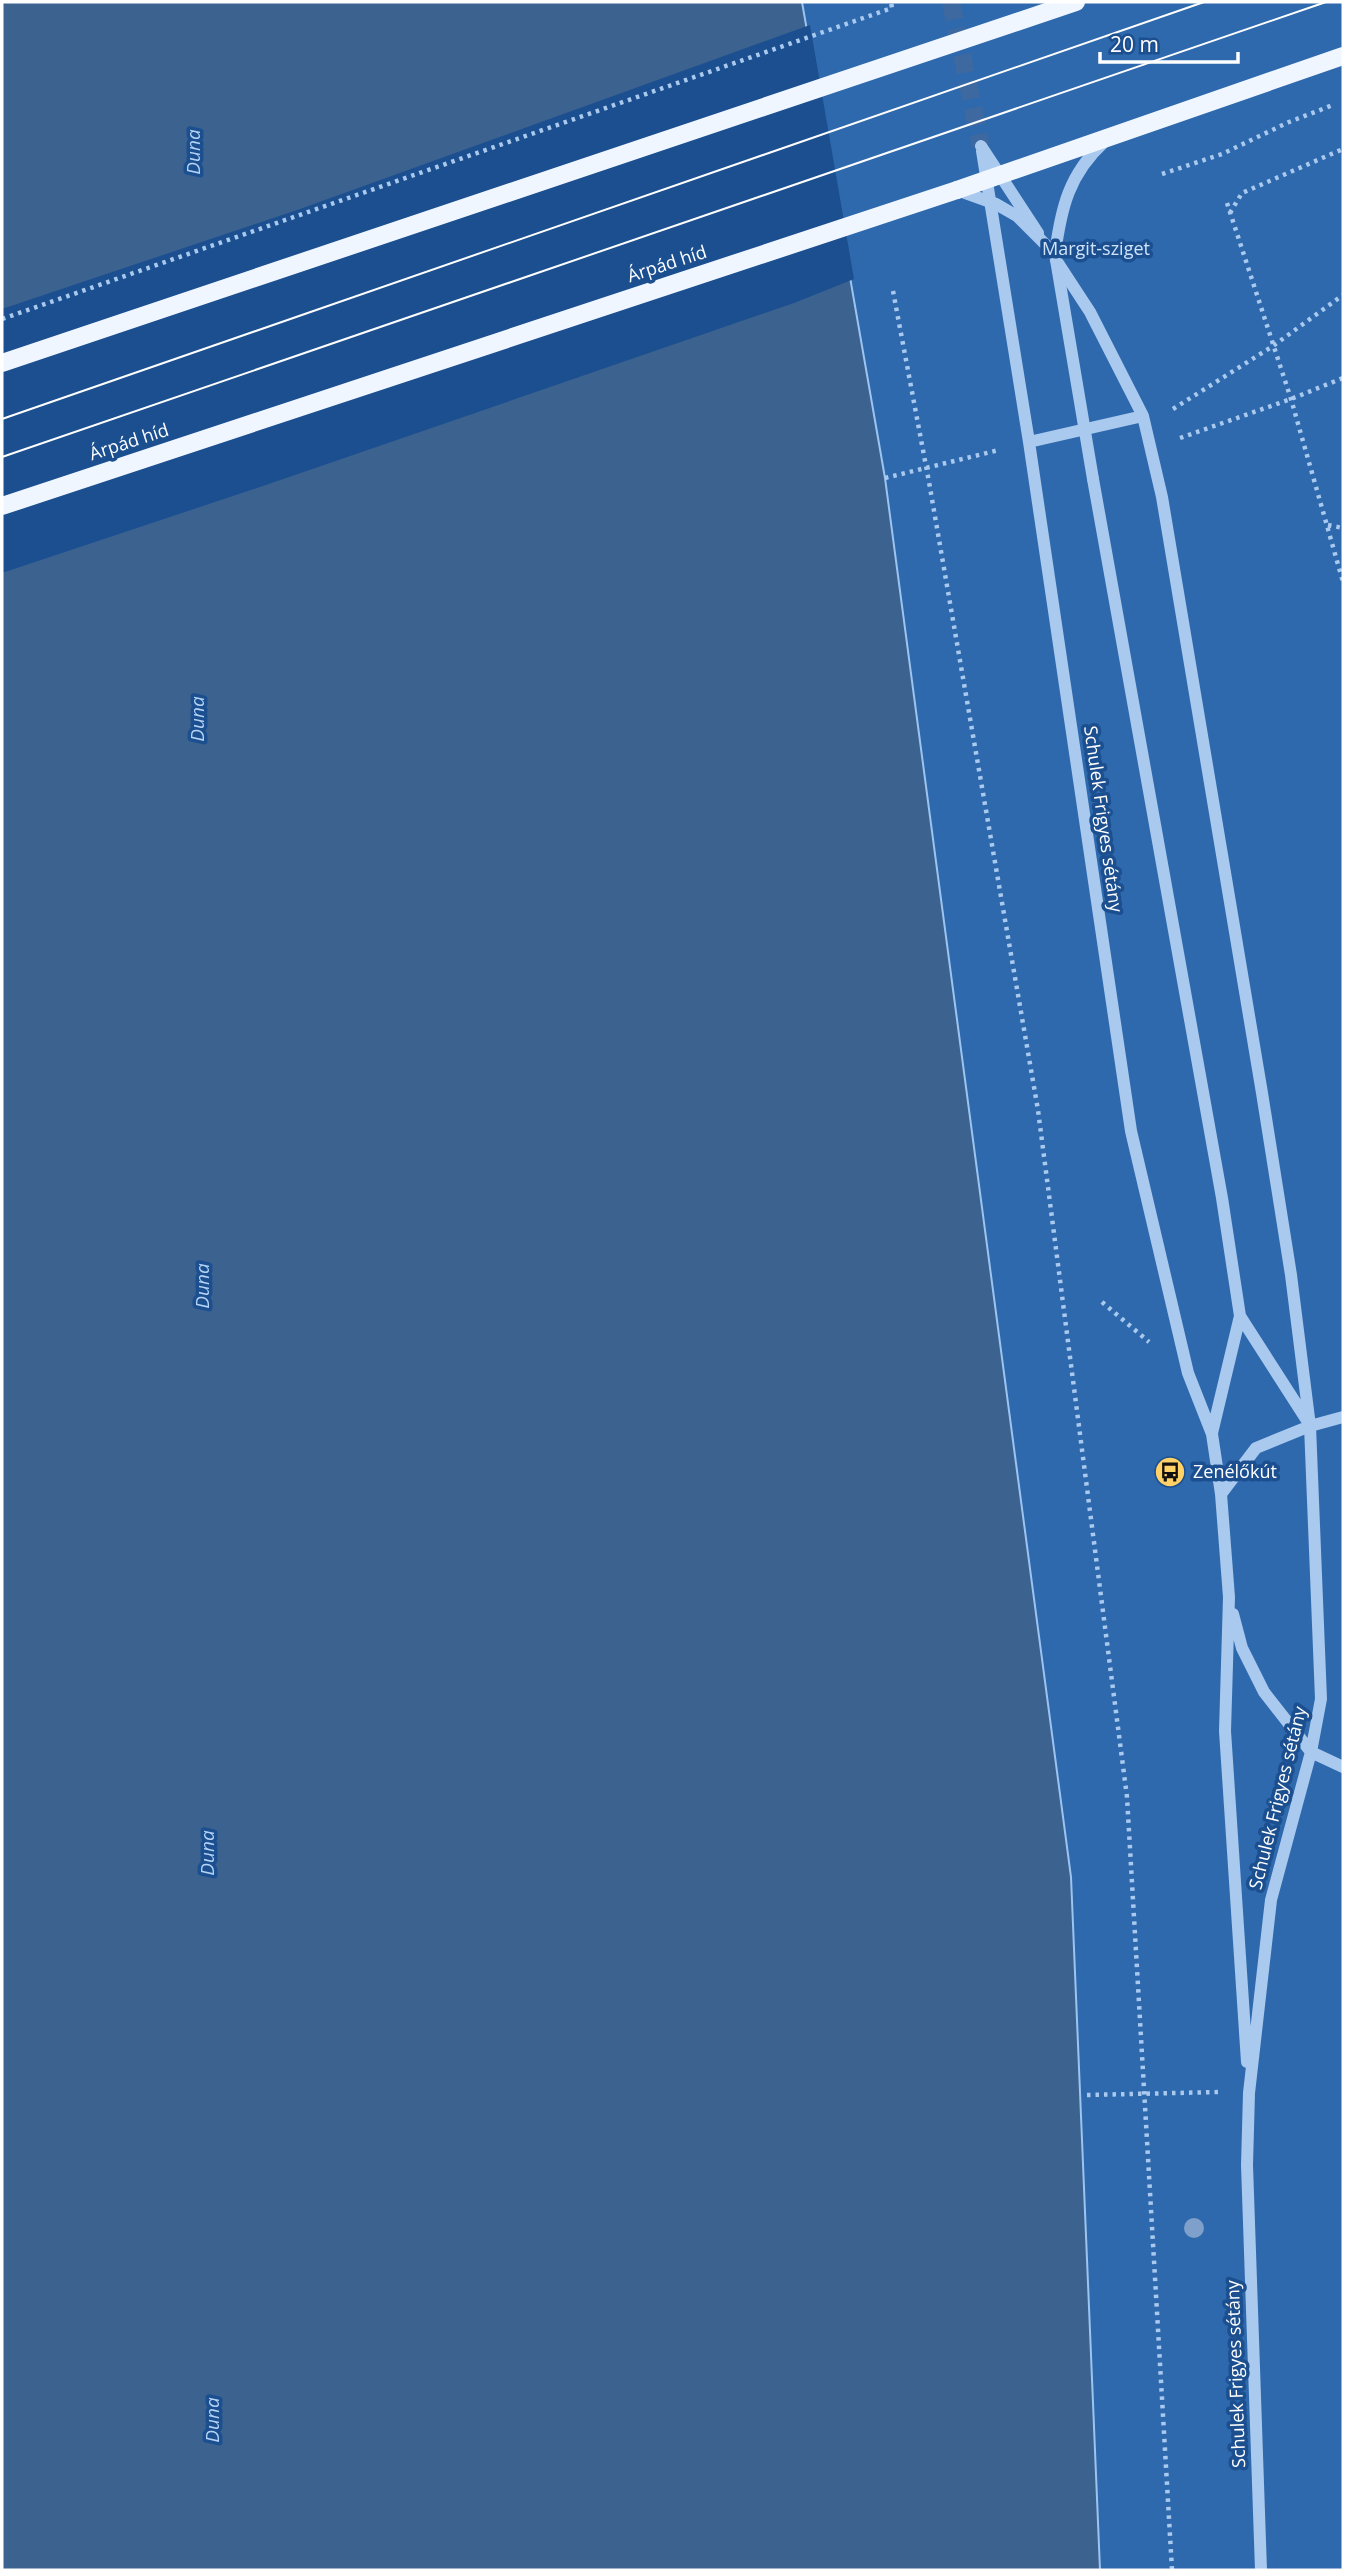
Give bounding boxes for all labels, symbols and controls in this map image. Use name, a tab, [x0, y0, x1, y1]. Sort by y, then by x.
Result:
scale bar	[1100, 21, 1238, 65]
text: 20 m	[1110, 30, 1159, 58]
water label: Duna	[180, 129, 206, 175]
park label: Margit-sziget	[1042, 236, 1150, 260]
street label: Árpád híd	[624, 239, 709, 287]
street label: Árpád híd	[86, 417, 171, 465]
water label: Duna	[184, 696, 210, 742]
street label: Schulek Frigyes sétány	[1079, 724, 1129, 915]
water label: Duna	[189, 1263, 215, 1309]
bus stop icon: Zenélőkút	[1153, 1455, 1187, 1489]
place label: Zenélőkút	[1193, 1459, 1277, 1483]
street label: Schulek Frigyes sétány	[1243, 1703, 1312, 1892]
water label: Duna	[194, 1830, 220, 1876]
street label: Schulek Frigyes sétány	[1220, 2279, 1250, 2468]
water label: Duna	[199, 2397, 225, 2443]

